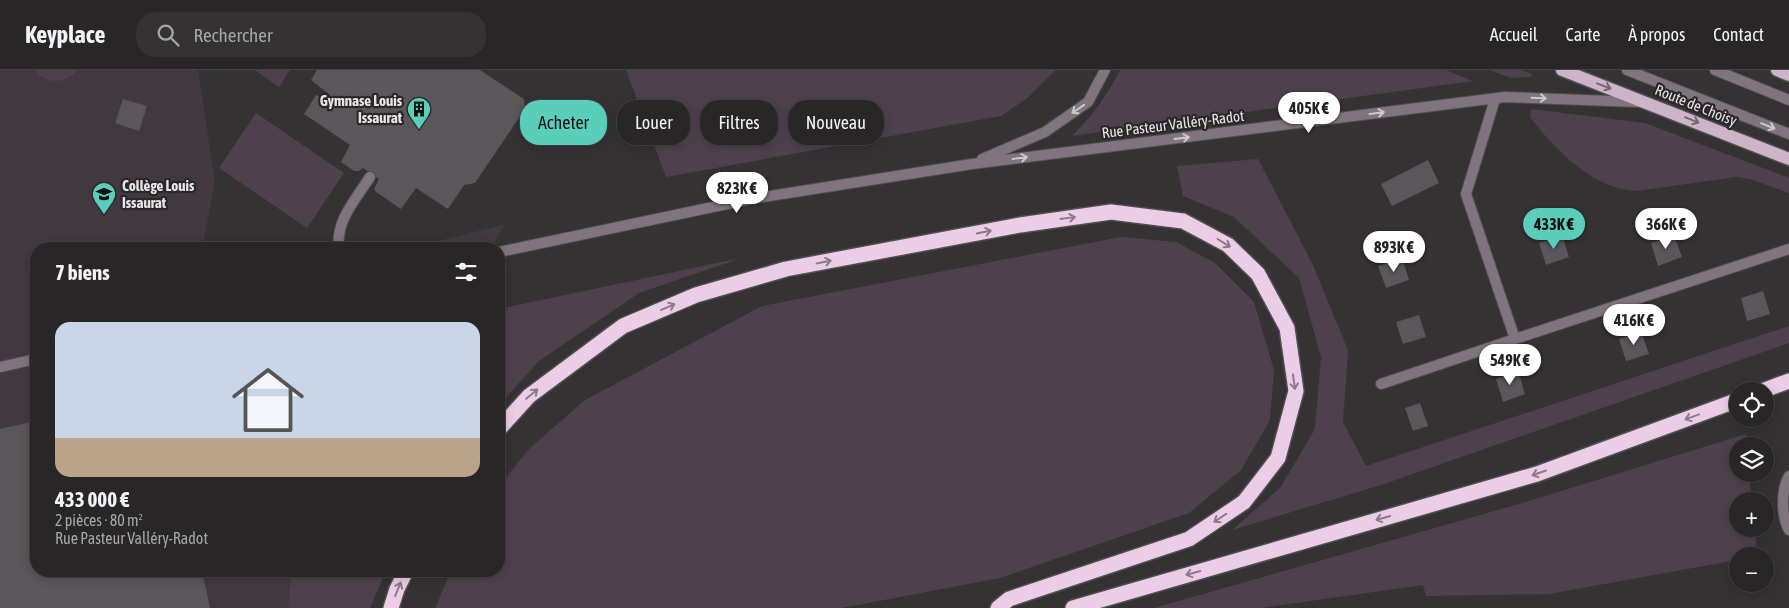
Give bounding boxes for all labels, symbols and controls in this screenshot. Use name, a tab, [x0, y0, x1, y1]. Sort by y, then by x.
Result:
search box	[136, 12, 486, 57]
text: Keyplace	[25, 21, 106, 48]
icon: search	[154, 21, 182, 49]
text: Rechercher	[194, 24, 272, 46]
text: Accueil	[1490, 24, 1538, 45]
text: Carte	[1566, 24, 1600, 45]
text: À propos	[1628, 24, 1685, 45]
text: Contact	[1713, 24, 1764, 45]
street label: Route de Choisy	[1653, 81, 1739, 129]
one-way arrow	[1596, 82, 1611, 91]
place label: Gymnase Louis Issaurat	[320, 92, 403, 126]
pin: 405K €	[1268, 92, 1350, 134]
one-way arrow	[1531, 94, 1547, 103]
building icon: Gymnase Louis Issaurat	[406, 96, 432, 130]
text: 405K €	[1289, 99, 1329, 117]
chip: Acheter	[520, 100, 607, 145]
chip: Louer	[617, 100, 690, 145]
chip: Filtres	[700, 100, 778, 145]
chip: Nouveau	[788, 100, 884, 145]
one-way arrow	[1071, 104, 1085, 114]
street label: Rue Pasteur Valléry-Radot	[1101, 107, 1245, 141]
one-way arrow	[1369, 108, 1385, 118]
one-way arrow	[1684, 117, 1699, 126]
one-way arrow	[1760, 121, 1775, 131]
one-way arrow	[1173, 133, 1189, 143]
one-way arrow	[1012, 153, 1028, 163]
pin: 823K €	[696, 172, 778, 214]
place label: Collège Louis Issaurat	[122, 177, 195, 211]
text: 823K €	[717, 179, 757, 197]
school or university icon: Collège Louis Issaurat	[91, 181, 117, 215]
pin: 433K €	[1513, 208, 1595, 250]
pin: 366K €	[1625, 208, 1707, 250]
one-way arrow	[1060, 213, 1076, 223]
text: 433K €	[1534, 215, 1574, 233]
text: 366K €	[1646, 215, 1686, 233]
one-way arrow	[975, 226, 991, 236]
pin: 893K €	[1353, 230, 1435, 273]
one-way arrow	[1216, 238, 1230, 248]
text: 893K €	[1374, 238, 1414, 256]
one-way arrow	[816, 256, 832, 266]
icon: filters	[452, 258, 480, 286]
text: 7 biens	[55, 260, 110, 284]
one-way arrow	[660, 301, 675, 311]
pin: 416K €	[1593, 304, 1675, 346]
text: 416K €	[1614, 311, 1654, 329]
pin: 549K €	[1469, 344, 1551, 386]
text: 549K €	[1490, 351, 1530, 369]
icon: home	[223, 355, 313, 445]
one-way arrow	[1290, 374, 1300, 390]
map controls	[1729, 382, 1774, 592]
button: locate	[1729, 382, 1774, 427]
one-way arrow	[526, 389, 539, 400]
one-way arrow	[1685, 413, 1700, 422]
button: layers	[1729, 437, 1774, 482]
one-way arrow	[1531, 468, 1547, 478]
text: 433 000 €	[55, 487, 129, 511]
button: +	[1729, 492, 1774, 537]
text: 2 pièces · 80 m²	[55, 511, 143, 529]
one-way arrow	[1213, 513, 1227, 523]
one-way arrow	[1375, 514, 1391, 524]
text: Rue Pasteur Valléry-Radot	[55, 529, 208, 547]
button: −	[1729, 547, 1774, 592]
one-way arrow	[1186, 569, 1202, 579]
one-way arrow	[394, 582, 403, 597]

